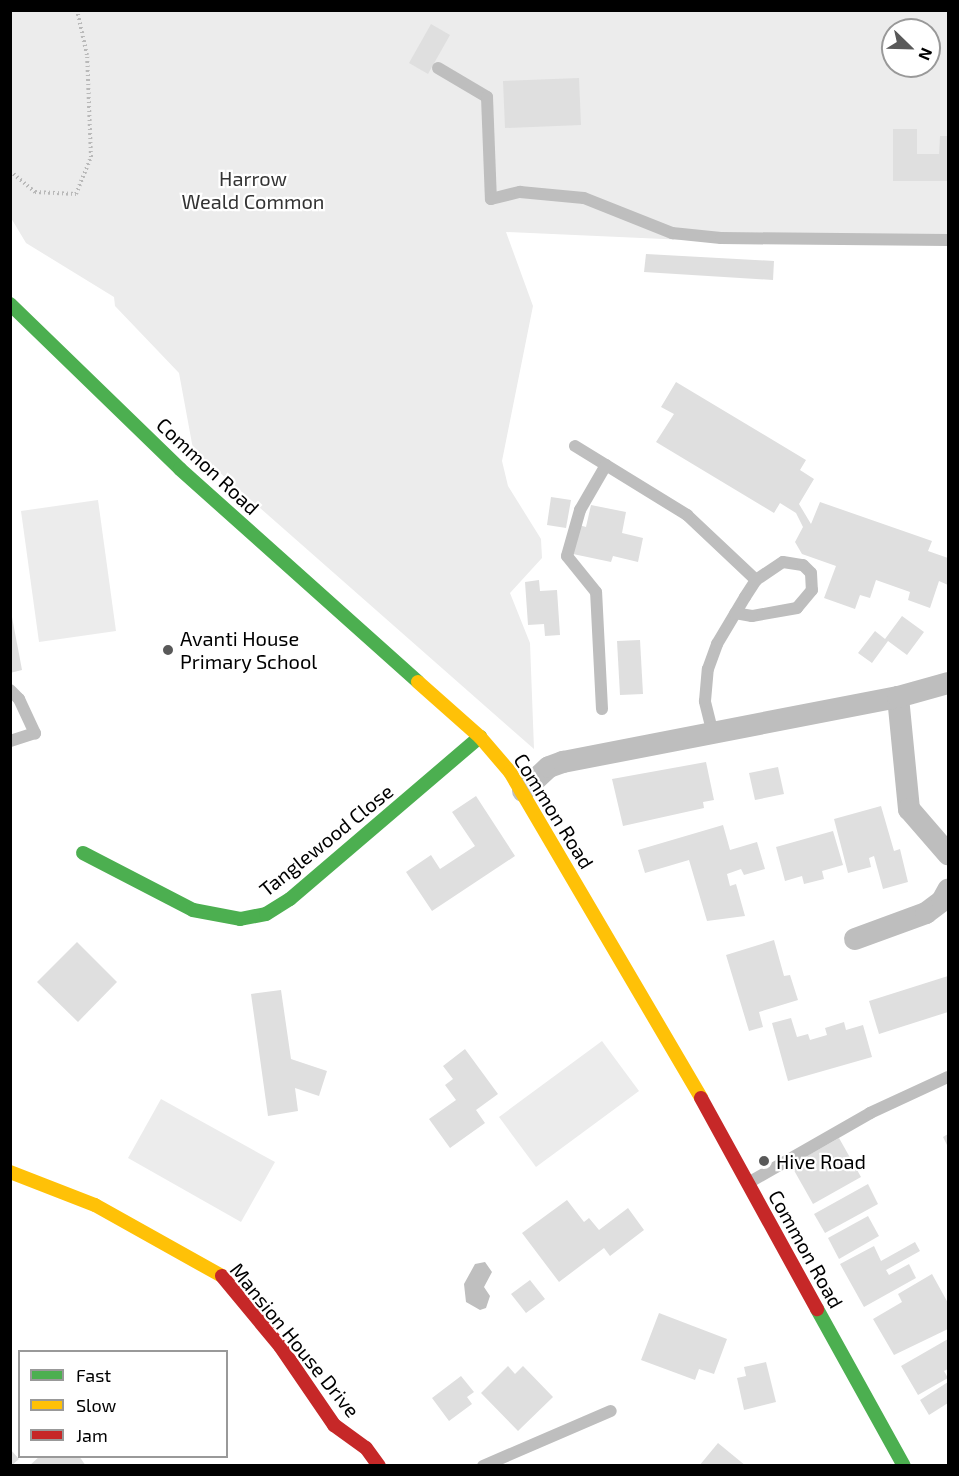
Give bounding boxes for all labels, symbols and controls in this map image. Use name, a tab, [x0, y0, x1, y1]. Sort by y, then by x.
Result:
north arrow	[881, 18, 941, 78]
text: N	[915, 45, 937, 63]
park label: Harrow Weald Common	[182, 166, 324, 213]
street label: Common Road	[152, 412, 264, 520]
place label: Avanti House Primary School	[180, 626, 318, 673]
marker: Avanti House Primary School	[161, 643, 175, 657]
street label: Common Road	[509, 749, 599, 873]
street label: Tanglewood Close	[254, 779, 398, 901]
place label: Hive Road	[776, 1149, 866, 1173]
marker: Hive Road	[757, 1154, 771, 1168]
street label: Common Road	[764, 1186, 848, 1312]
street label: Mansion House Drive	[225, 1258, 365, 1422]
legend	[18, 1350, 228, 1458]
text: Fast	[76, 1364, 111, 1386]
text: Slow	[76, 1394, 116, 1416]
text: Jam	[76, 1424, 108, 1446]

